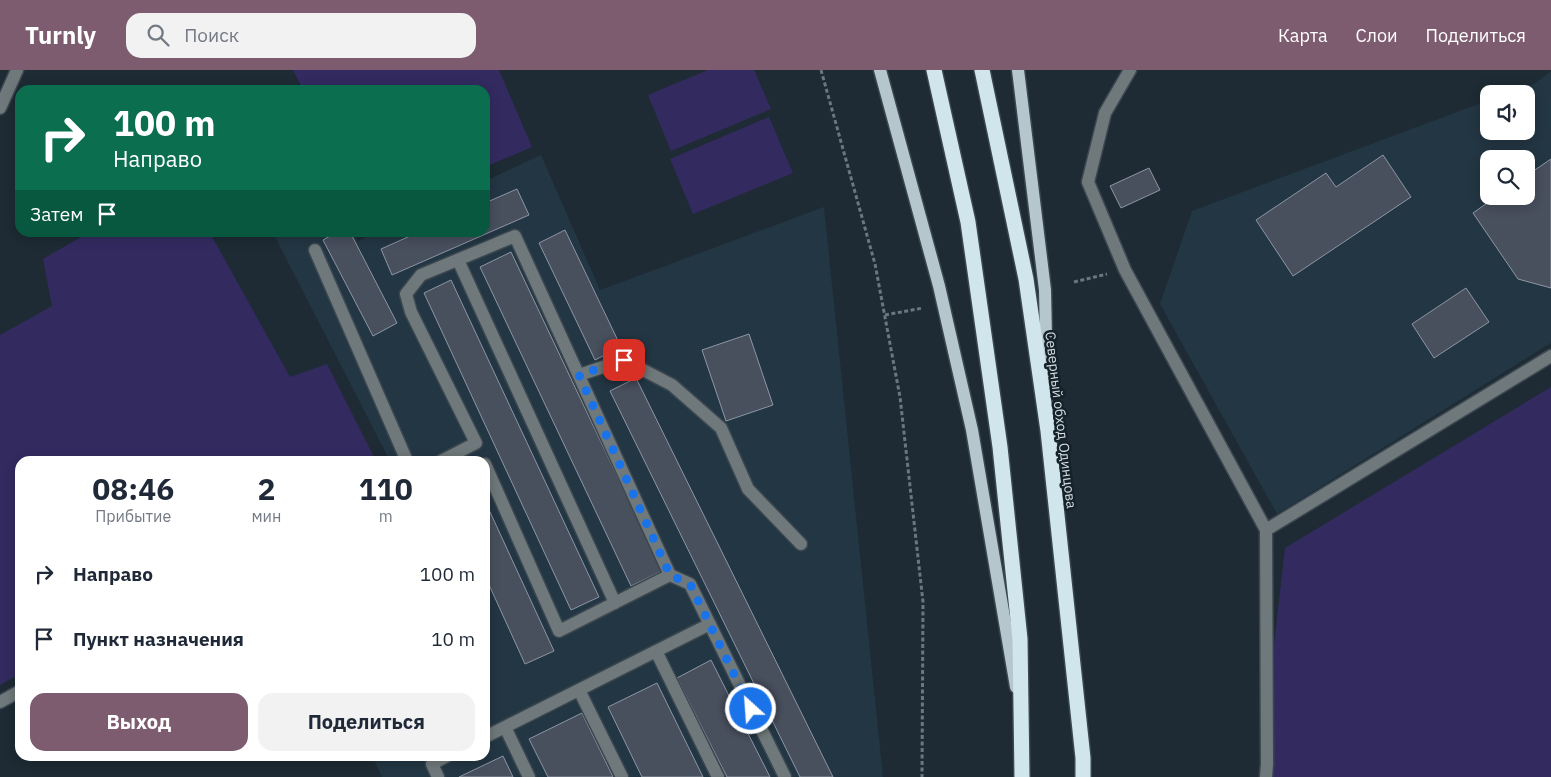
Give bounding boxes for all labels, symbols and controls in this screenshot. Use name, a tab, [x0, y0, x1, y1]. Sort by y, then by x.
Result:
search box	[126, 13, 476, 58]
text: Turnly	[25, 19, 96, 51]
icon: search	[144, 21, 172, 49]
text: Поиск	[184, 23, 239, 47]
text: Карта	[1278, 24, 1328, 47]
text: Слои	[1356, 24, 1398, 47]
text: Поделиться	[1426, 24, 1526, 47]
map controls	[1480, 85, 1535, 205]
button: sound	[1480, 85, 1535, 140]
text: 100 m	[113, 100, 216, 146]
icon: right	[30, 105, 95, 170]
text: Направо	[113, 144, 202, 173]
button: search	[1480, 150, 1535, 205]
icon: arrive	[93, 200, 121, 228]
text: Затем	[30, 202, 83, 226]
street label: Северный обход Одинцова	[1041, 331, 1081, 510]
pin	[603, 339, 645, 381]
icon: arrive	[610, 346, 638, 374]
text: 08:46	[92, 469, 174, 508]
text: 2	[257, 469, 275, 508]
text: 110	[359, 469, 413, 508]
text: Прибытие	[95, 506, 171, 526]
text: мин	[251, 506, 281, 526]
text: m	[379, 506, 393, 526]
icon: right	[30, 560, 58, 588]
text: Направо	[73, 562, 153, 586]
text: 100 m	[420, 562, 475, 586]
icon: arrive	[30, 625, 58, 653]
text: Пункт назначения	[73, 627, 244, 651]
text: 10 m	[431, 627, 475, 651]
position arrow	[724, 682, 776, 734]
button: Выход	[30, 693, 248, 751]
button: Поделиться	[258, 693, 475, 751]

